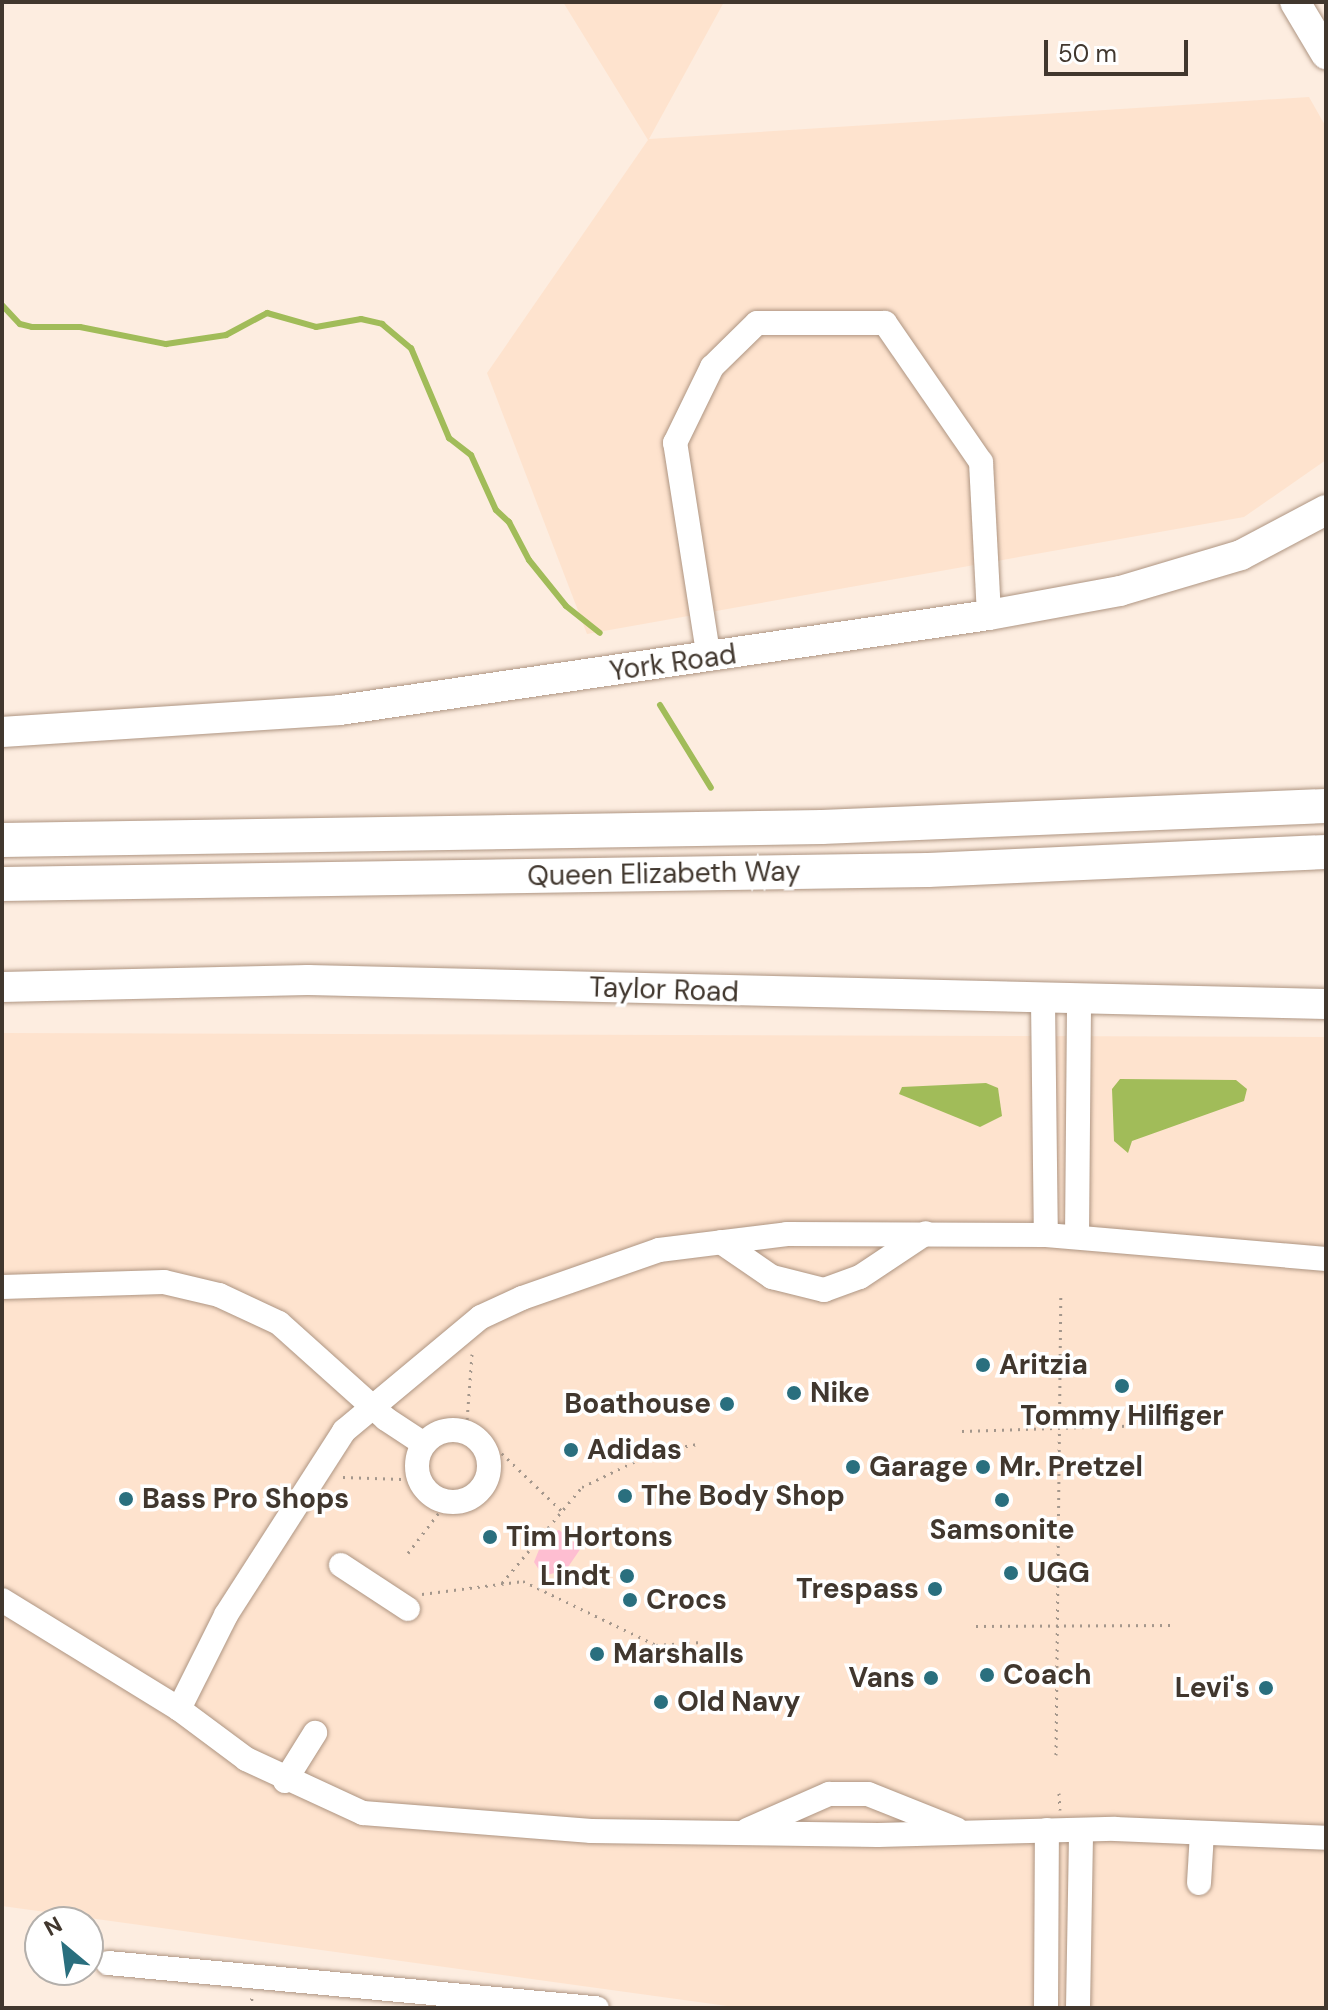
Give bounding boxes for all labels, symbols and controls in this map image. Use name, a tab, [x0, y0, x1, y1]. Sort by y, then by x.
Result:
scale bar	[1048, 24, 1192, 74]
text: 50 m	[1058, 38, 1117, 69]
street label: York Road	[608, 637, 738, 689]
street label: Queen Elizabeth Way	[527, 855, 801, 893]
street label: Taylor Road	[589, 971, 739, 1009]
place label: Aritzia	[999, 1348, 1088, 1382]
marker: Aritzia	[974, 1356, 992, 1374]
place label: Nike	[810, 1376, 870, 1410]
marker: Tommy Hilfiger	[1113, 1377, 1131, 1395]
marker: Nike	[785, 1384, 803, 1402]
place label: Boathouse	[564, 1387, 711, 1421]
marker: Boathouse	[718, 1395, 736, 1413]
place label: Tommy Hilfiger	[1020, 1399, 1224, 1433]
place label: Adidas	[587, 1433, 682, 1467]
marker: Adidas	[562, 1441, 580, 1459]
place label: Garage	[869, 1450, 968, 1484]
place label: Mr. Pretzel	[999, 1450, 1143, 1484]
marker: Garage	[844, 1458, 862, 1476]
marker: Mr. Pretzel	[974, 1458, 992, 1476]
place label: The Body Shop	[641, 1479, 845, 1513]
place label: Bass Pro Shops	[142, 1482, 349, 1516]
marker: The Body Shop	[616, 1487, 634, 1505]
marker: Bass Pro Shops	[117, 1490, 135, 1508]
marker: Samsonite	[993, 1491, 1011, 1509]
place label: Samsonite	[929, 1513, 1075, 1547]
place label: Tim Hortons	[506, 1520, 673, 1554]
marker: Tim Hortons	[481, 1528, 499, 1546]
place label: UGG	[1027, 1556, 1090, 1590]
place label: Lindt	[540, 1559, 611, 1593]
marker: UGG	[1002, 1564, 1020, 1582]
marker: Lindt	[618, 1567, 636, 1585]
place label: Trespass	[796, 1572, 919, 1606]
marker: Trespass	[926, 1580, 944, 1598]
place label: Crocs	[646, 1583, 727, 1617]
marker: Crocs	[621, 1591, 639, 1609]
place label: Marshalls	[613, 1637, 744, 1671]
marker: Marshalls	[588, 1645, 606, 1663]
place label: Coach	[1003, 1658, 1091, 1692]
place label: Vans	[848, 1661, 915, 1695]
marker: Coach	[978, 1666, 996, 1684]
marker: Vans	[922, 1669, 940, 1687]
place label: Levi's	[1175, 1671, 1250, 1705]
marker: Levi's	[1257, 1679, 1275, 1697]
place label: Old Navy	[677, 1685, 800, 1719]
marker: Old Navy	[652, 1693, 670, 1711]
north arrow	[24, 1906, 104, 1986]
text: N	[39, 1910, 67, 1943]

